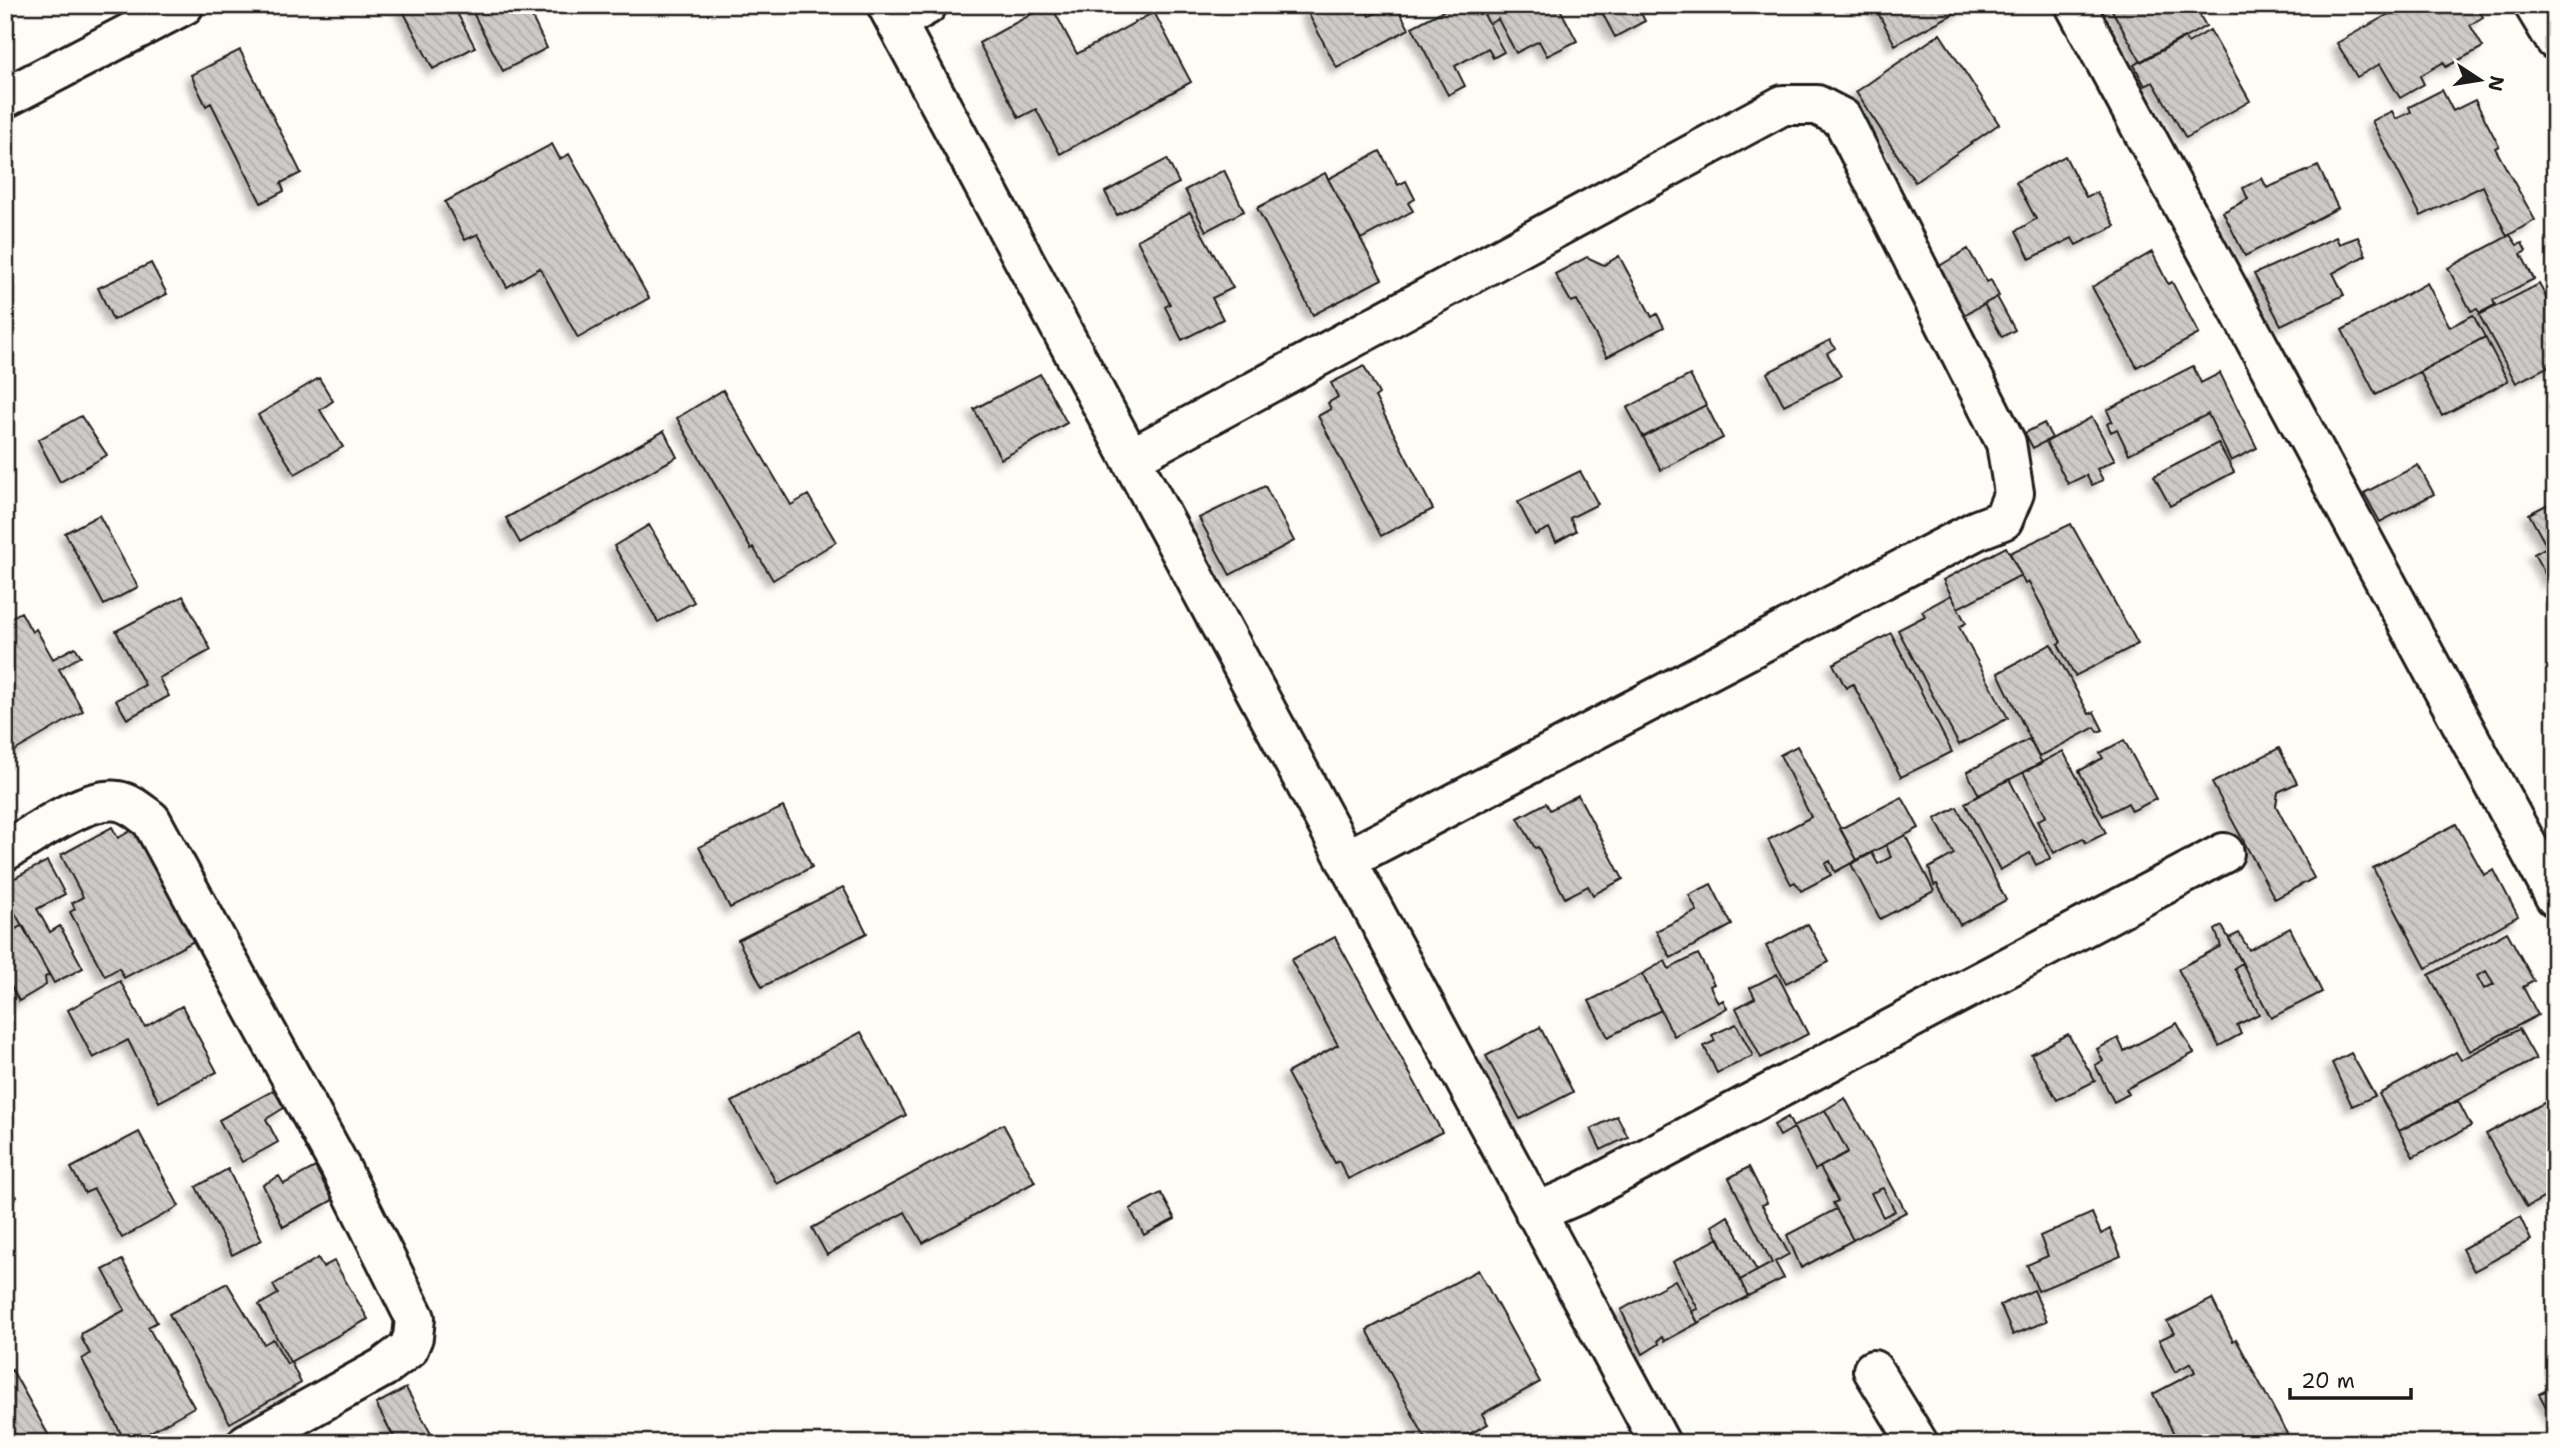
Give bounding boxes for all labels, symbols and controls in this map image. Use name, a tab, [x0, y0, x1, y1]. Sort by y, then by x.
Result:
north arrow	[2444, 46, 2514, 116]
text: N	[2482, 73, 2510, 93]
scale bar	[2290, 1357, 2411, 1401]
text: 20 m	[2301, 1367, 2355, 1395]

